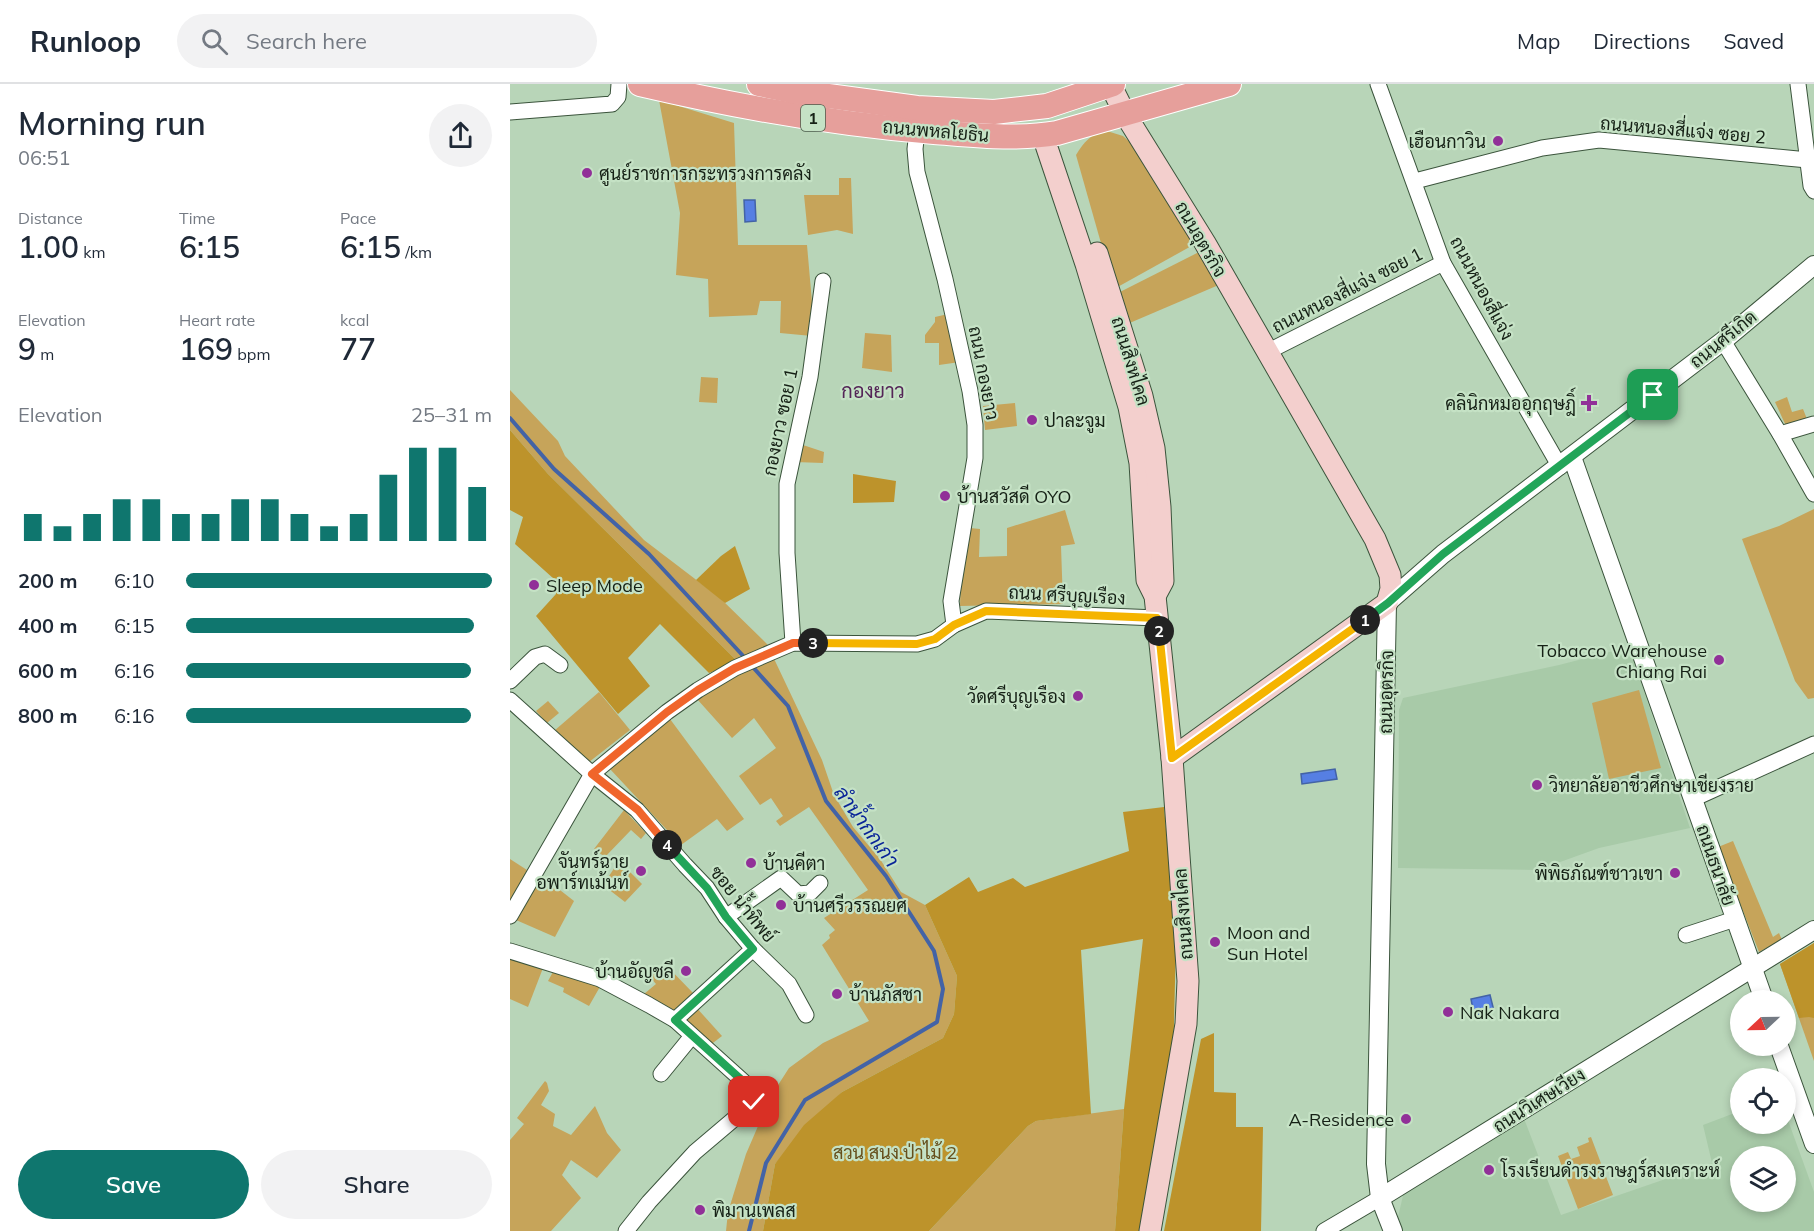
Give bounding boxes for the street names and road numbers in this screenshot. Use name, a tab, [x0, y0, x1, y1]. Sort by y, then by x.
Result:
road number: 1	[801, 105, 825, 131]
street label: ถนนหนองสี่แจ่ง ซอย 2	[1599, 107, 1767, 149]
street label: ถนนพหลโยธิน	[882, 114, 990, 147]
street label: ถนนอุตรกิจ	[1169, 197, 1232, 282]
street label: ถนนหนองสี่แจ่ง	[1445, 230, 1522, 344]
street label: ถนนหนองสี่แจ่ง ซอย 1	[1266, 238, 1426, 338]
street label: ถนนศรีเกิด	[1684, 304, 1761, 373]
street label: ถนนสิงหไคล	[1107, 313, 1156, 408]
street label: ถนน กองยาว	[964, 324, 1004, 422]
street label: กองยาว ซอย 1	[757, 366, 803, 478]
street label: ถนน ศรีบุญเรือง	[1008, 579, 1126, 611]
street label: ถนนอุตรกิจ	[1374, 650, 1399, 734]
street label: ถนนธนาลัย	[1691, 822, 1741, 908]
street label: ซอย น้ำทิพย์	[705, 859, 784, 947]
street label: ถนนสิงหไคล	[1167, 867, 1198, 961]
street label: ถนนวิเศษเวียง	[1488, 1062, 1589, 1137]

